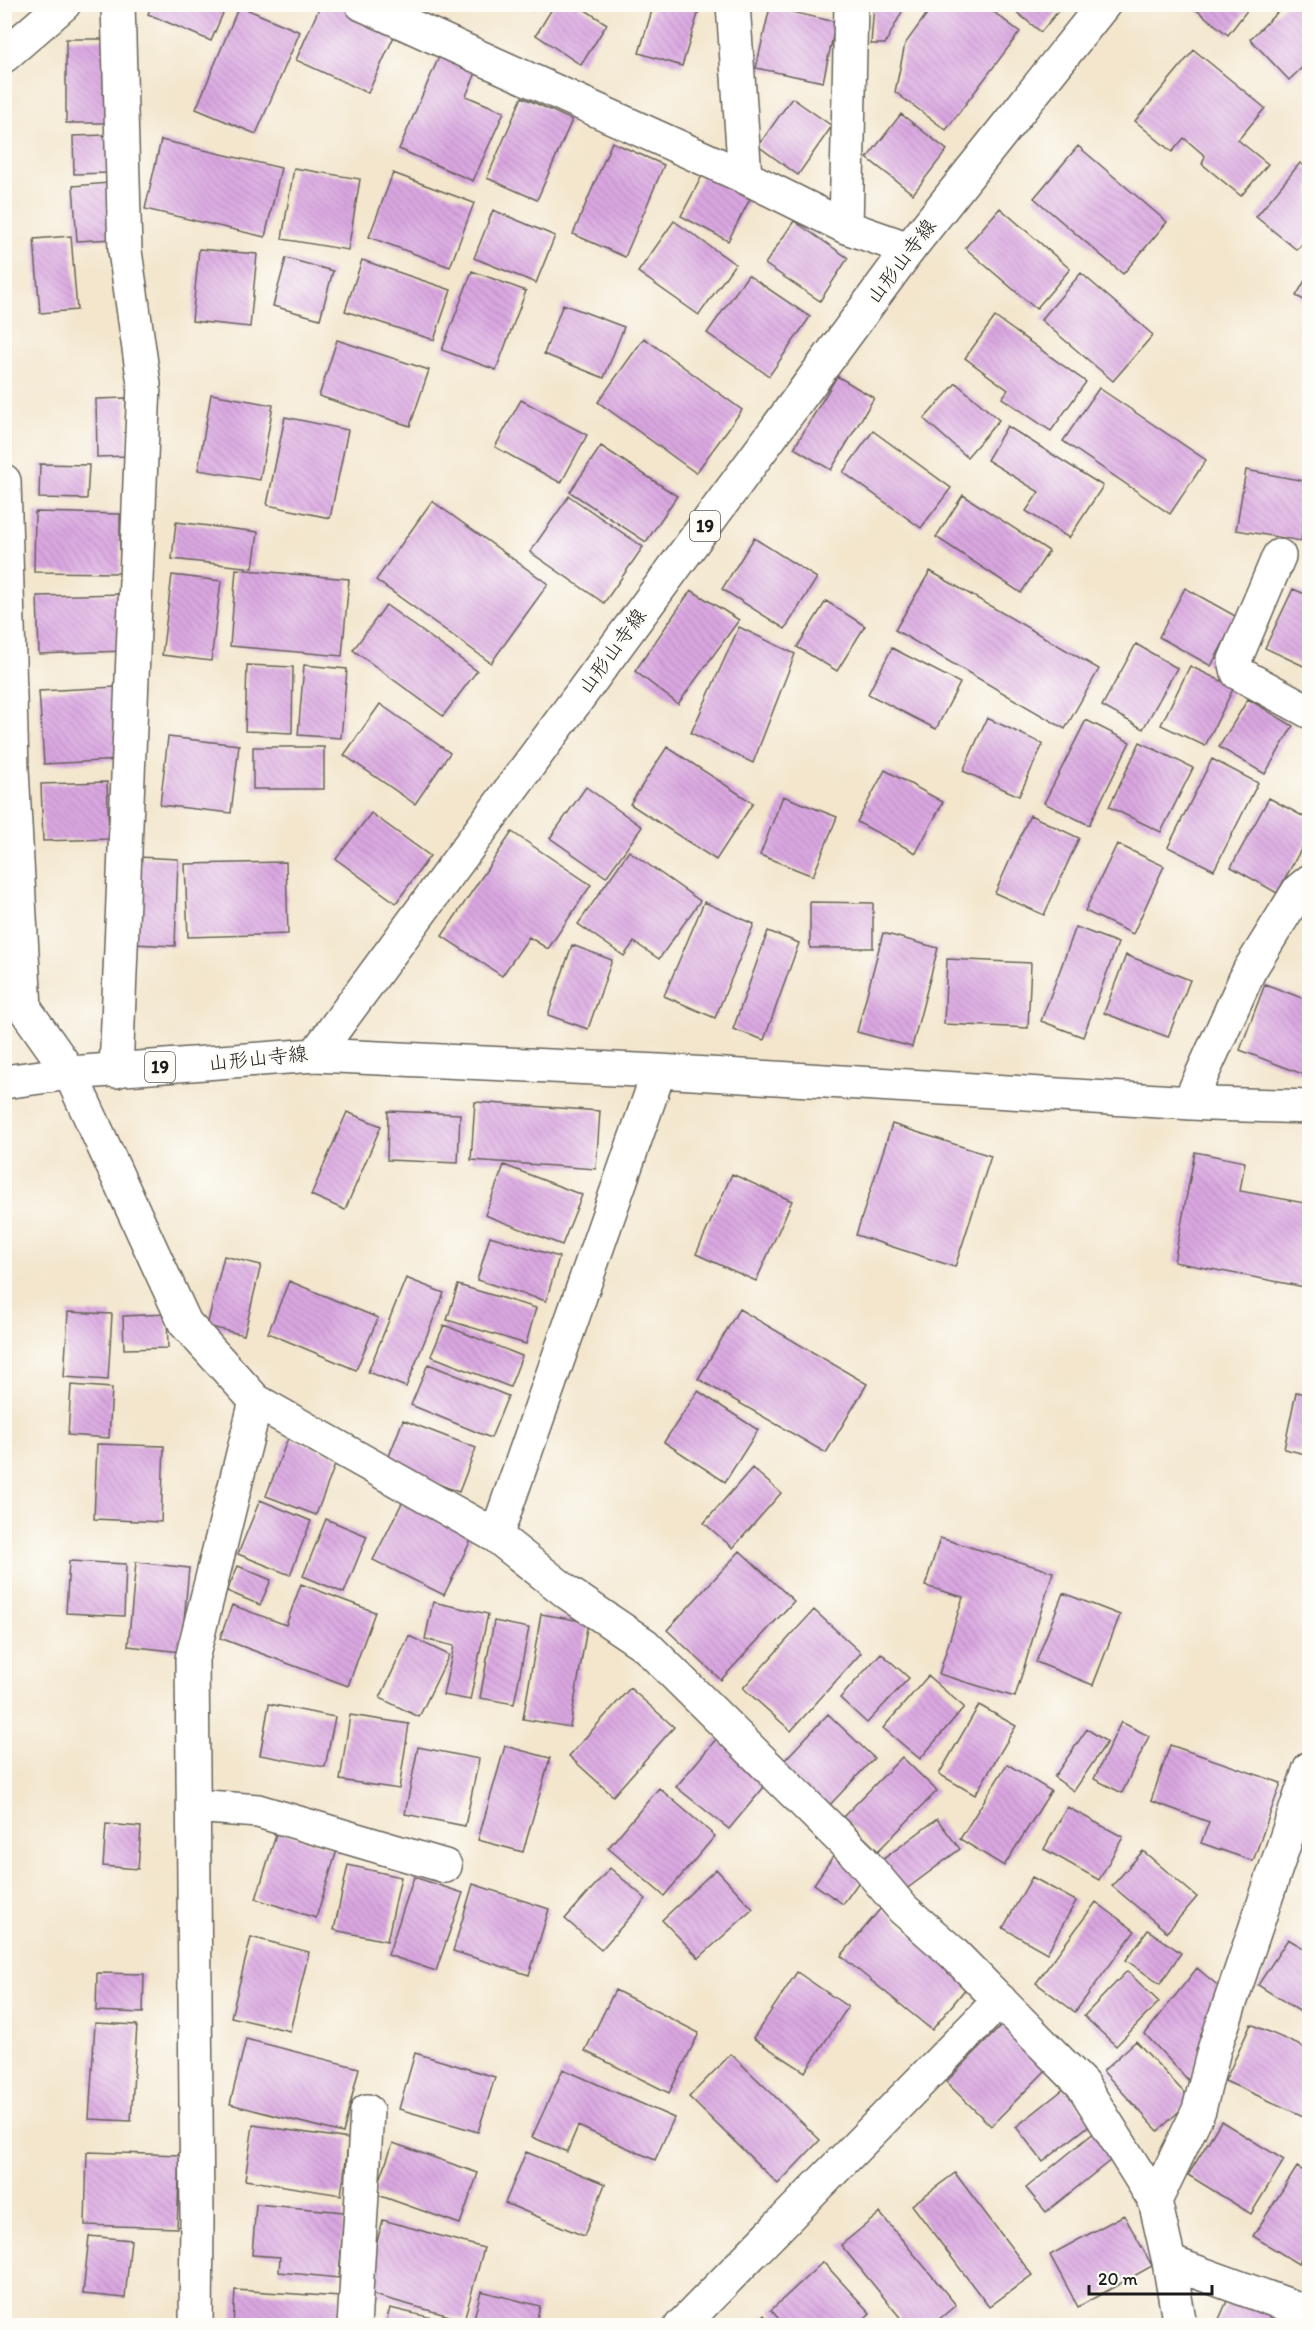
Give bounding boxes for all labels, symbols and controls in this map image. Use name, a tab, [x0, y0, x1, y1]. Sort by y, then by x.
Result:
street label: 山形山寺線	[861, 214, 941, 308]
road number: 19	[690, 511, 720, 541]
street label: 山形山寺線	[573, 603, 651, 699]
street label: 山形山寺線	[207, 1041, 309, 1075]
road number: 19	[145, 1052, 175, 1082]
scale bar	[1089, 2258, 1212, 2296]
text: 20 m	[1098, 2268, 1138, 2290]

